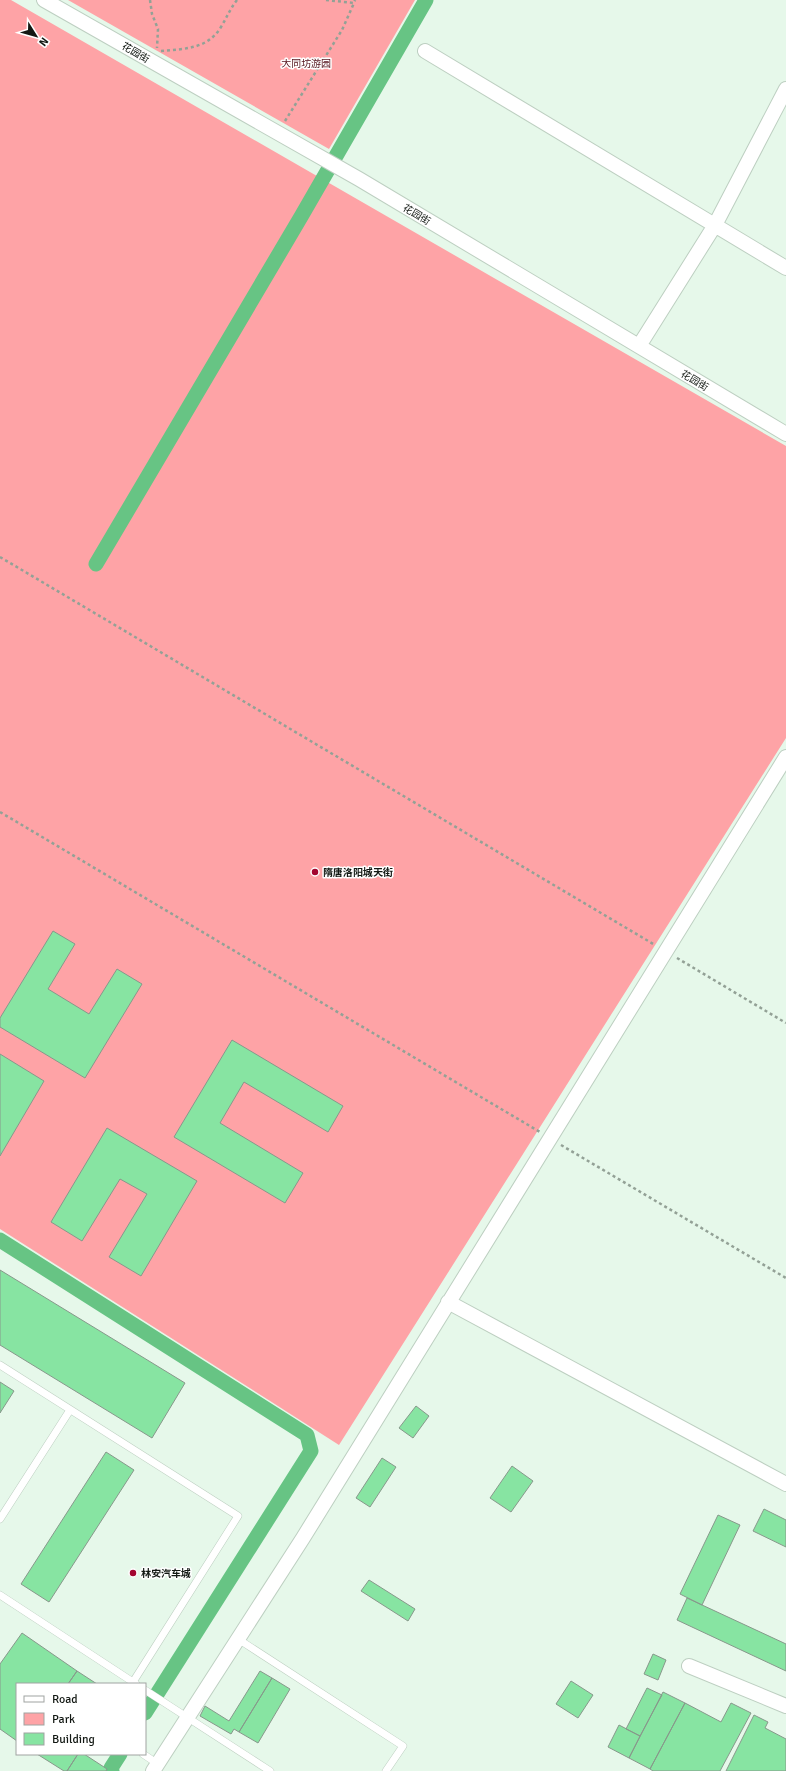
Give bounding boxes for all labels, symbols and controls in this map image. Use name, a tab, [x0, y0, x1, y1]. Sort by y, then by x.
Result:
north arrow	[16, 16, 56, 56]
text: N	[36, 35, 51, 49]
street label: 花园街	[120, 40, 151, 66]
park label: 大同坊游园	[281, 58, 331, 70]
street label: 花园街	[401, 202, 432, 228]
street label: 花园街	[679, 368, 710, 394]
place label: 隋唐洛阳城天街	[323, 866, 393, 879]
marker: 隋唐洛阳城天街	[310, 867, 320, 877]
place label: 林安汽车城	[141, 1567, 191, 1580]
marker: 林安汽车城	[128, 1568, 138, 1578]
legend	[16, 1683, 146, 1755]
text: Road	[52, 1692, 78, 1707]
text: Park	[52, 1712, 75, 1727]
text: Building	[52, 1732, 95, 1747]

